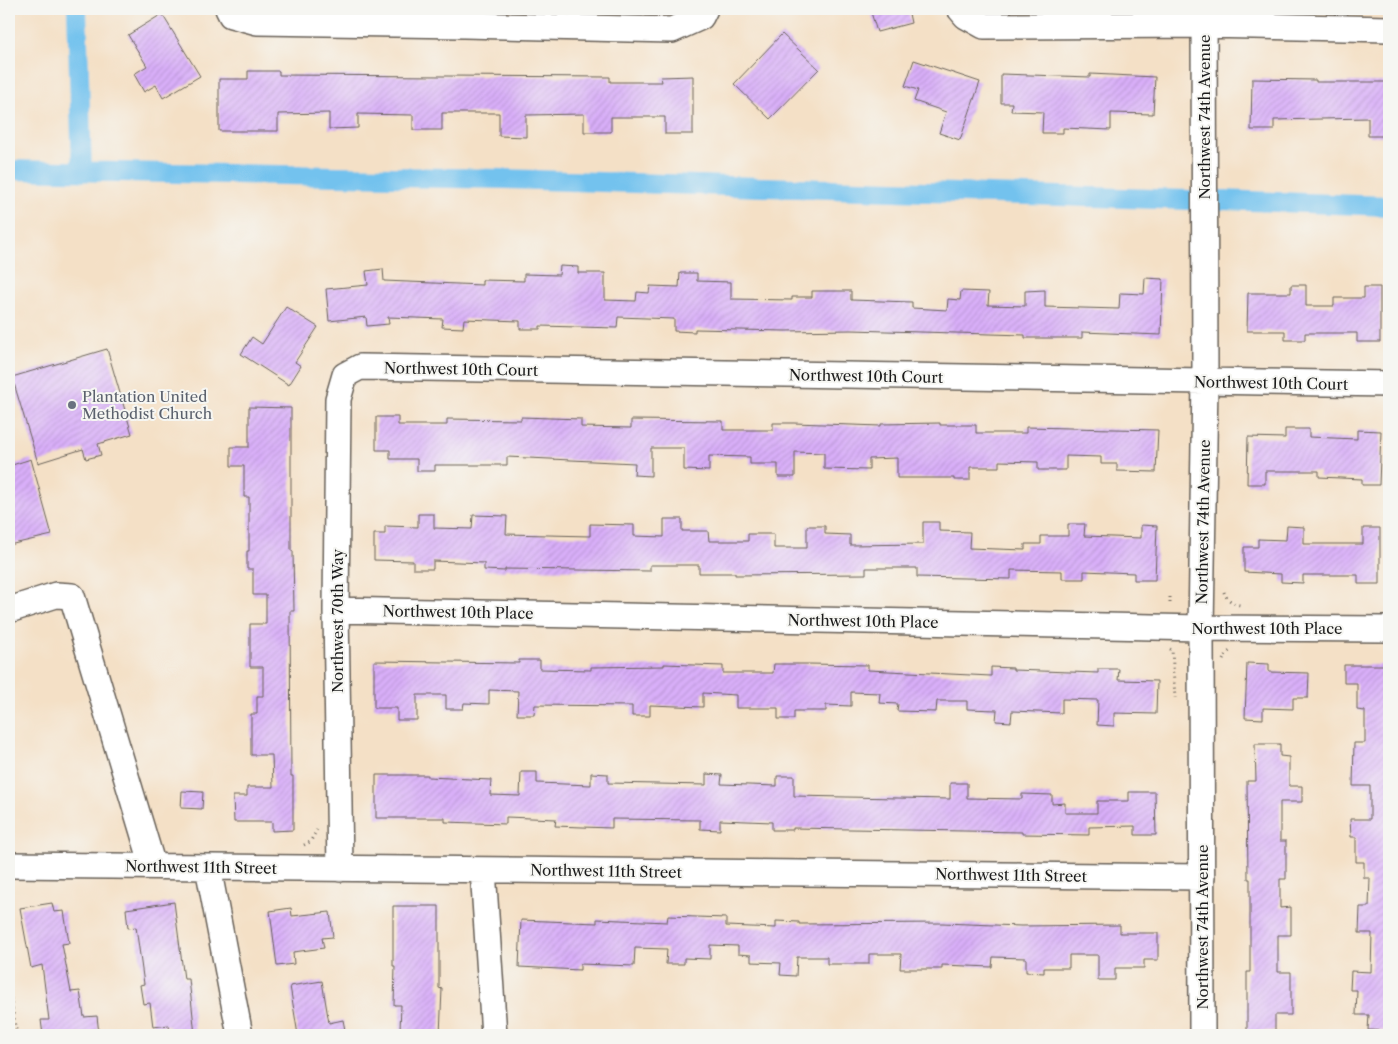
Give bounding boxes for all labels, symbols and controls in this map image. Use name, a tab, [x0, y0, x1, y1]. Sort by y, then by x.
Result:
street label: Northwest 74th Avenue	[1195, 35, 1214, 199]
street label: Northwest 10th Court	[384, 358, 539, 380]
street label: Northwest 10th Court	[789, 365, 944, 387]
street label: Northwest 10th Court	[1194, 372, 1349, 394]
place label: Plantation United Methodist Church	[82, 387, 213, 423]
marker: Plantation United Methodist Church	[66, 399, 78, 411]
street label: Northwest 74th Avenue	[1192, 439, 1214, 605]
street label: Northwest 70th Way	[328, 548, 347, 693]
street label: Northwest 10th Place	[382, 601, 534, 623]
street label: Northwest 10th Place	[787, 610, 939, 632]
street label: Northwest 10th Place	[1191, 619, 1343, 638]
street label: Northwest 74th Avenue	[1193, 845, 1212, 1009]
street label: Northwest 11th Street	[125, 856, 278, 878]
street label: Northwest 11th Street	[530, 860, 683, 882]
street label: Northwest 11th Street	[935, 864, 1088, 886]

